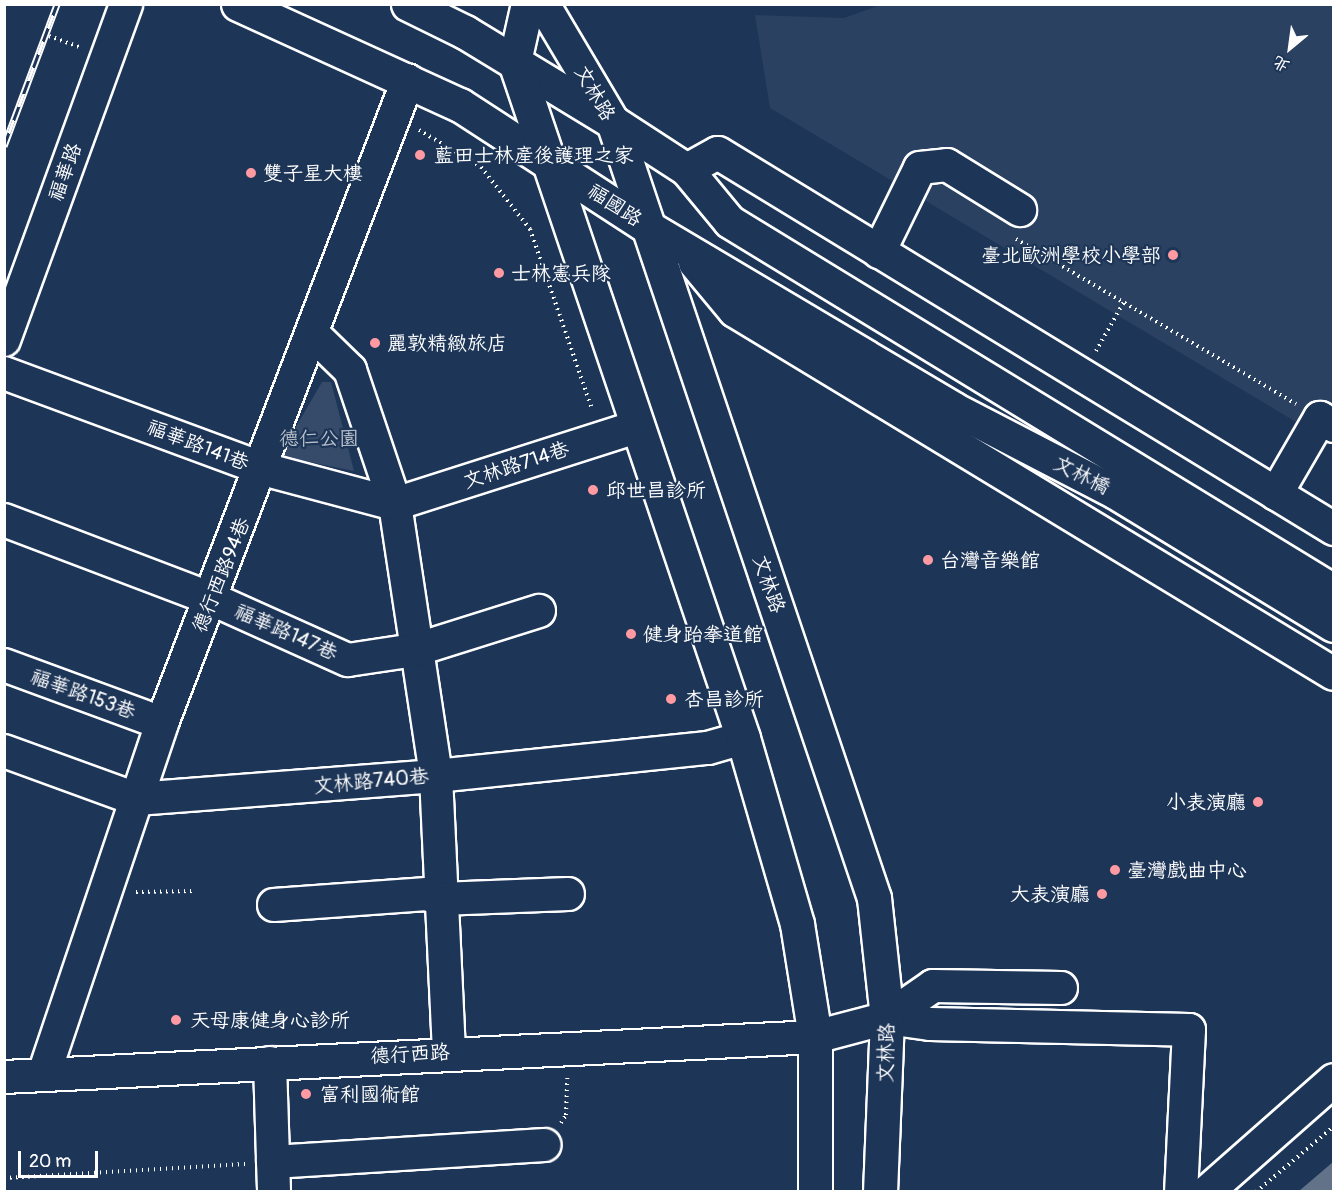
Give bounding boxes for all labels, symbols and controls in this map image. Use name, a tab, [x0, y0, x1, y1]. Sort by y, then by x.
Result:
north arrow	[1260, 18, 1320, 78]
text: 北	[1269, 51, 1293, 76]
street label: 文林路	[570, 61, 620, 125]
street label: 福華路	[43, 140, 87, 204]
place label: 藍田士林產後護理之家	[434, 143, 634, 167]
marker: 藍田士林產後護理之家	[411, 146, 429, 164]
place label: 雙子星大樓	[263, 161, 363, 185]
marker: 雙子星大樓	[244, 166, 258, 180]
street label: 福國路	[583, 179, 647, 231]
place label: 臺北歐洲學校小學部	[981, 243, 1161, 267]
marker: 臺北歐洲學校小學部	[1166, 248, 1180, 262]
place label: 士林憲兵隊	[511, 261, 611, 285]
marker: 士林憲兵隊	[492, 266, 506, 280]
place label: 麗敦精緻旅店	[387, 331, 507, 355]
marker: 麗敦精緻旅店	[368, 336, 382, 350]
street label: 福華路141巷	[144, 415, 252, 475]
park label: 德仁公園	[279, 426, 359, 450]
street label: 文林路714巷	[460, 437, 572, 493]
street label: 文林橋	[1050, 451, 1114, 499]
place label: 邱世昌診所	[606, 478, 706, 502]
marker: 邱世昌診所	[584, 481, 602, 499]
street label: 德行西路94巷	[187, 514, 255, 636]
place label: 台灣音樂館	[940, 548, 1040, 572]
street label: 文林路	[748, 552, 790, 616]
marker: 台灣音樂館	[921, 553, 935, 567]
street label: 福華路147巷	[231, 599, 341, 665]
place label: 健身跆拳道館	[643, 622, 763, 646]
marker: 健身跆拳道館	[624, 627, 638, 641]
street label: 福華路153巷	[27, 664, 139, 724]
place label: 杏昌診所	[684, 687, 764, 711]
marker: 杏昌診所	[662, 690, 680, 708]
street label: 文林路740巷	[312, 764, 430, 798]
place label: 小表演廳	[1166, 790, 1246, 814]
marker: 小表演廳	[1251, 795, 1265, 809]
place label: 臺灣戲曲中心	[1127, 858, 1247, 882]
marker: 臺灣戲曲中心	[1108, 863, 1122, 877]
place label: 大表演廳	[1010, 882, 1090, 906]
marker: 大表演廳	[1095, 887, 1109, 901]
place label: 天母康健身心診所	[190, 1008, 350, 1032]
marker: 天母康健身心診所	[167, 1011, 185, 1029]
street label: 文林路	[873, 1023, 899, 1083]
street label: 德行西路	[369, 1040, 451, 1068]
place label: 富利國術館	[320, 1082, 420, 1106]
marker: 富利國術館	[297, 1085, 315, 1103]
scale bar	[21, 1139, 100, 1177]
text: 20 m	[29, 1150, 71, 1173]

